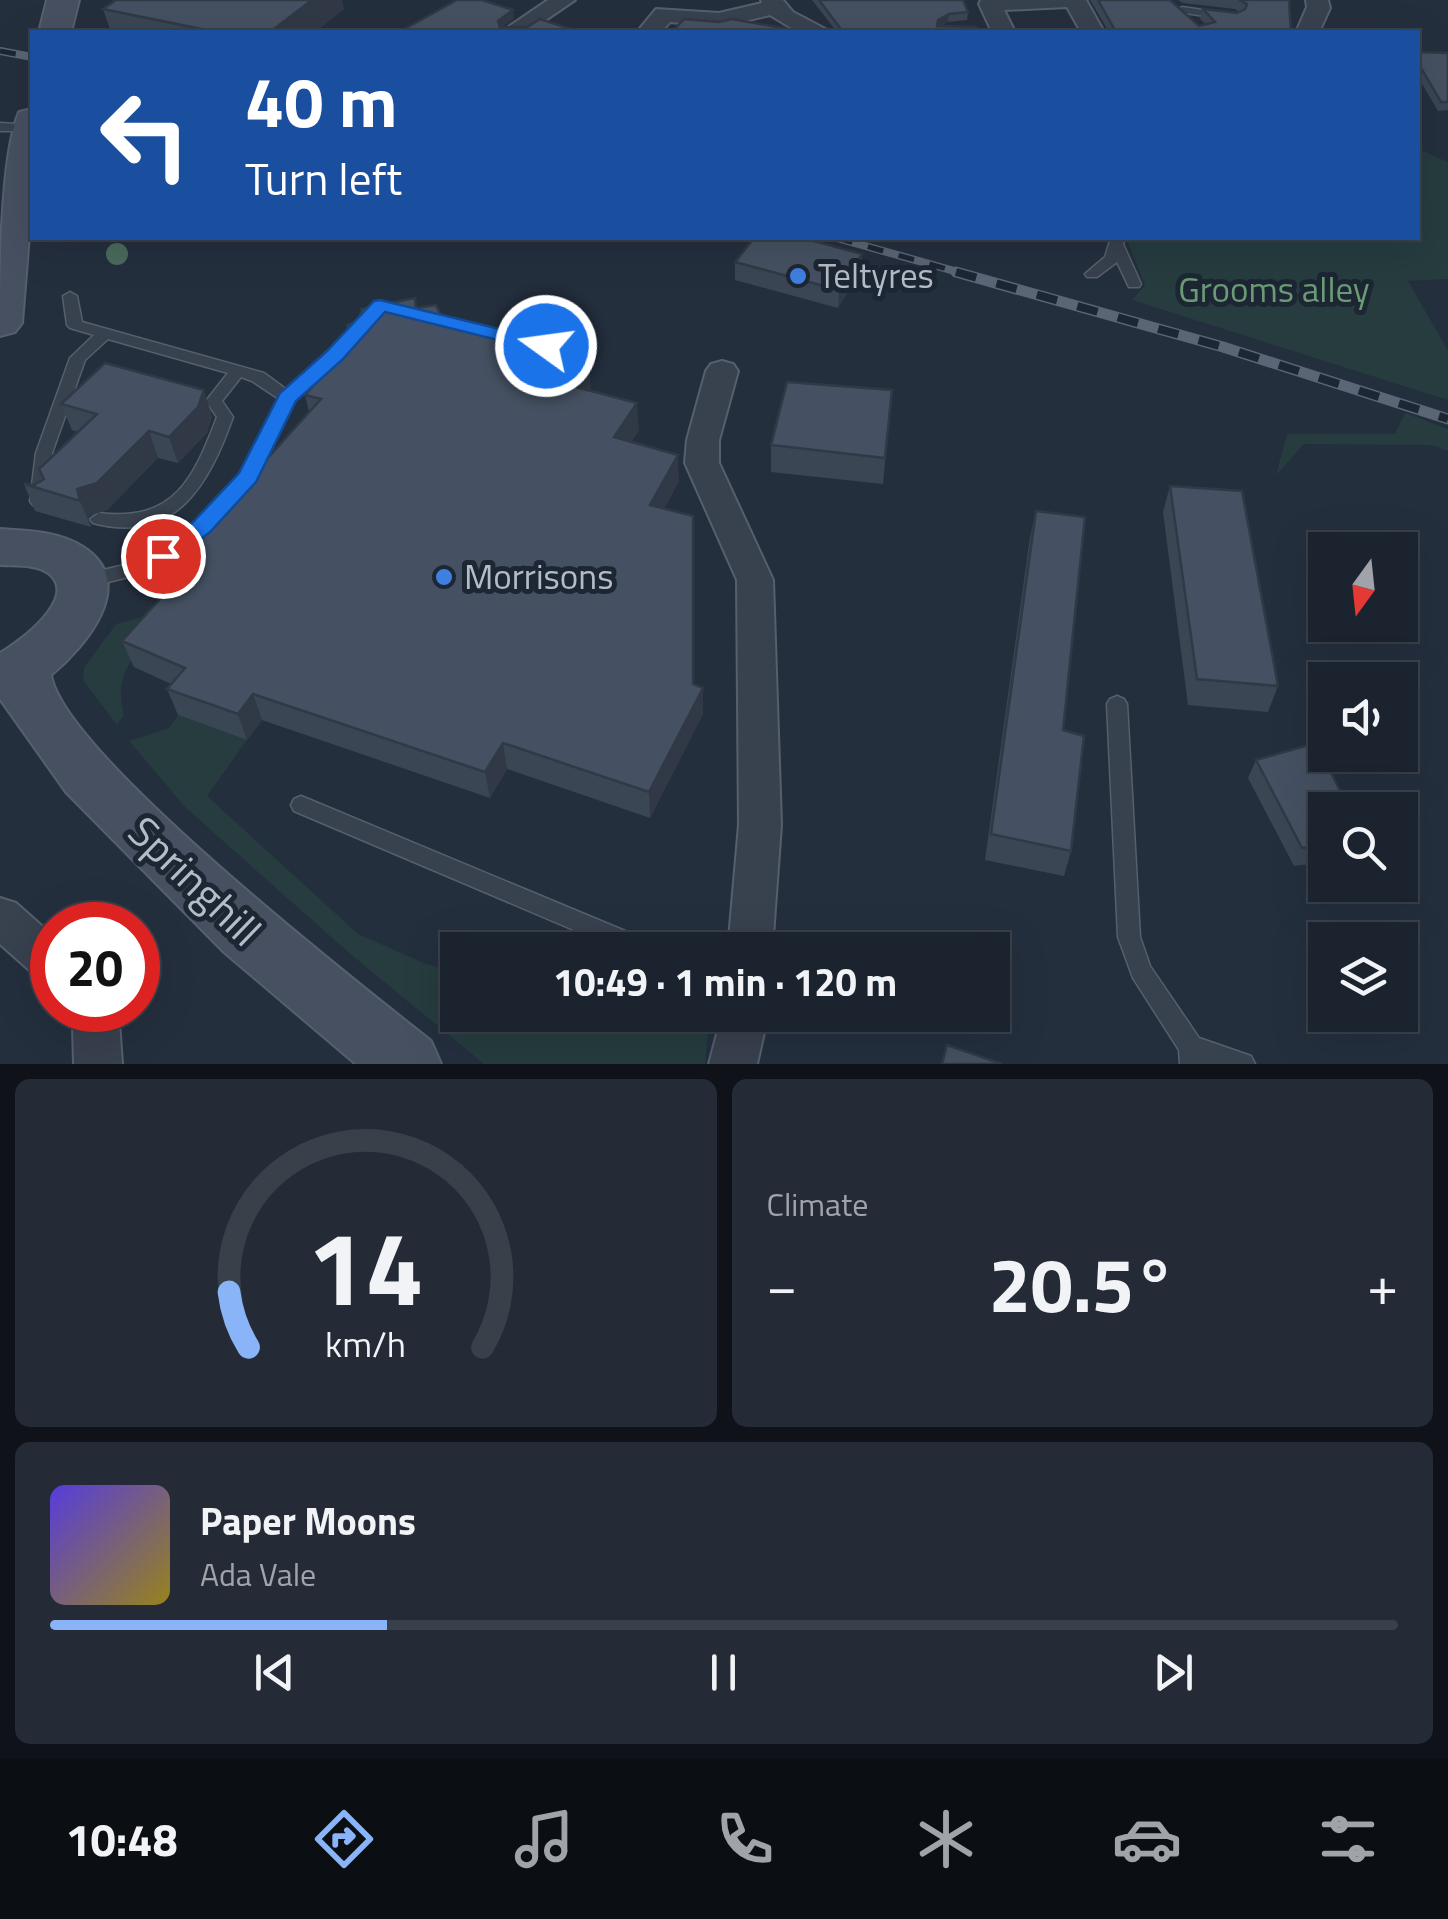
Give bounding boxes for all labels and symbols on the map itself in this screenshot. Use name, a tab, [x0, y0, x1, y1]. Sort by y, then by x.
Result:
place label: Teltyres	[818, 248, 934, 302]
park label: Grooms alley	[1178, 262, 1370, 316]
marker: Teltyres	[787, 265, 809, 287]
position arrow	[494, 294, 598, 398]
pin	[121, 514, 206, 599]
north arrow	[1308, 532, 1418, 642]
place label: Morrisons	[464, 549, 613, 603]
marker: Morrisons	[433, 566, 455, 588]
street label: Springhill	[115, 800, 277, 960]
speed limit sign: 20	[30, 902, 160, 1032]

